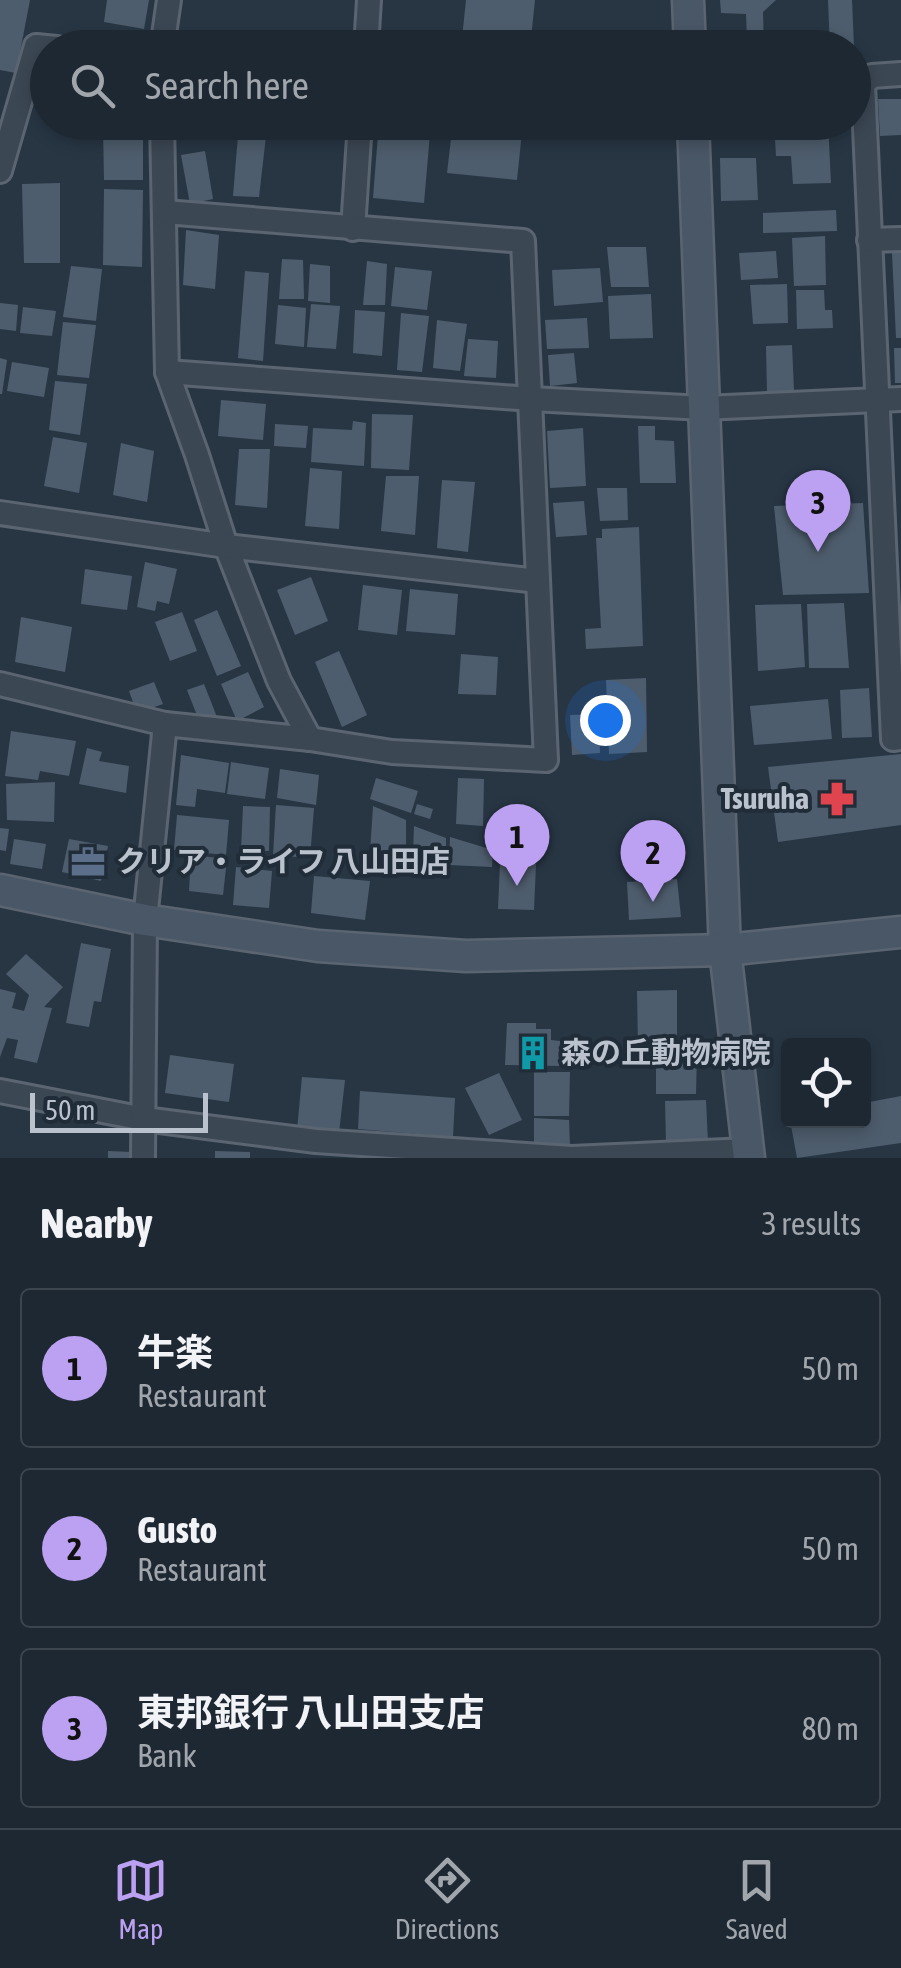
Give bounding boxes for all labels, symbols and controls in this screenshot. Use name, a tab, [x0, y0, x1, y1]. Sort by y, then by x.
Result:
search box	[30, 30, 871, 140]
icon: search	[65, 58, 120, 113]
text: Search here	[145, 64, 309, 107]
pin: 3	[786, 470, 850, 552]
your location	[580, 695, 631, 746]
pharmacy icon: Tsuruha	[818, 780, 856, 818]
place label: Tsuruha	[721, 781, 809, 815]
pin: 1	[484, 804, 550, 886]
pin: 2	[620, 820, 686, 902]
office icon: クリア・ライフ 八山田店	[69, 843, 107, 881]
place label: クリア・ライフ 八山田店	[116, 844, 450, 878]
building icon: 森の丘動物病院	[514, 1034, 552, 1072]
place label: 森の丘動物病院	[561, 1035, 771, 1069]
map controls	[781, 1038, 871, 1128]
button: locate	[781, 1038, 871, 1128]
scale bar	[30, 1088, 208, 1132]
text: 50 m	[45, 1094, 95, 1126]
text: Nearby	[40, 1199, 153, 1247]
text: 3 results	[762, 1205, 861, 1242]
text: 牛楽	[137, 1331, 213, 1374]
text: 1	[67, 1350, 82, 1387]
text: 50 m	[801, 1350, 859, 1387]
text: Restaurant	[137, 1377, 267, 1414]
text: Gusto	[137, 1508, 217, 1551]
text: 2	[67, 1530, 82, 1567]
text: 50 m	[801, 1530, 859, 1567]
text: Restaurant	[137, 1551, 267, 1588]
text: 東邦銀行 八山田支店	[137, 1691, 484, 1734]
text: 3	[67, 1710, 82, 1747]
text: 80 m	[801, 1710, 859, 1747]
text: Bank	[137, 1737, 197, 1774]
tab: Map	[113, 1853, 168, 1945]
tab: Directions	[395, 1853, 499, 1945]
tab: Saved	[726, 1853, 788, 1945]

